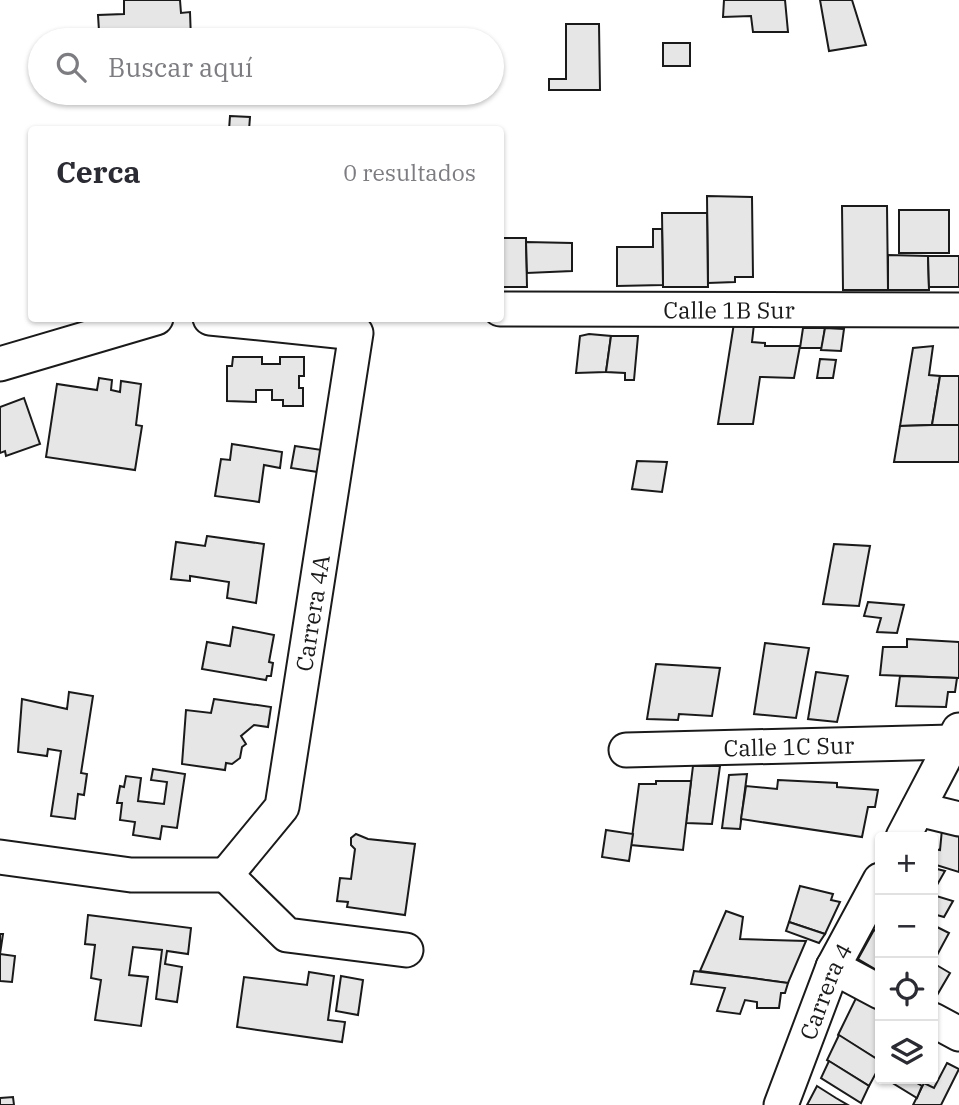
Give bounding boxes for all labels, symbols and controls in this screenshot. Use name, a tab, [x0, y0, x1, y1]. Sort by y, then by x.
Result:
search box	[28, 28, 504, 105]
icon: search	[52, 48, 90, 86]
text: Buscar aquí	[108, 50, 253, 84]
text: Cerca	[56, 152, 141, 191]
text: 0 resultados	[343, 157, 476, 187]
street label: Calle 1B Sur	[663, 294, 795, 325]
street label: Carrera 4A	[288, 552, 336, 673]
street label: Calle 1C Sur	[723, 729, 855, 763]
map controls	[875, 832, 938, 1084]
button: +	[875, 832, 938, 895]
button: −	[875, 895, 938, 958]
street label: Carrera 4	[792, 937, 858, 1044]
button: locate	[875, 958, 938, 1021]
button: layers	[875, 1021, 938, 1084]

